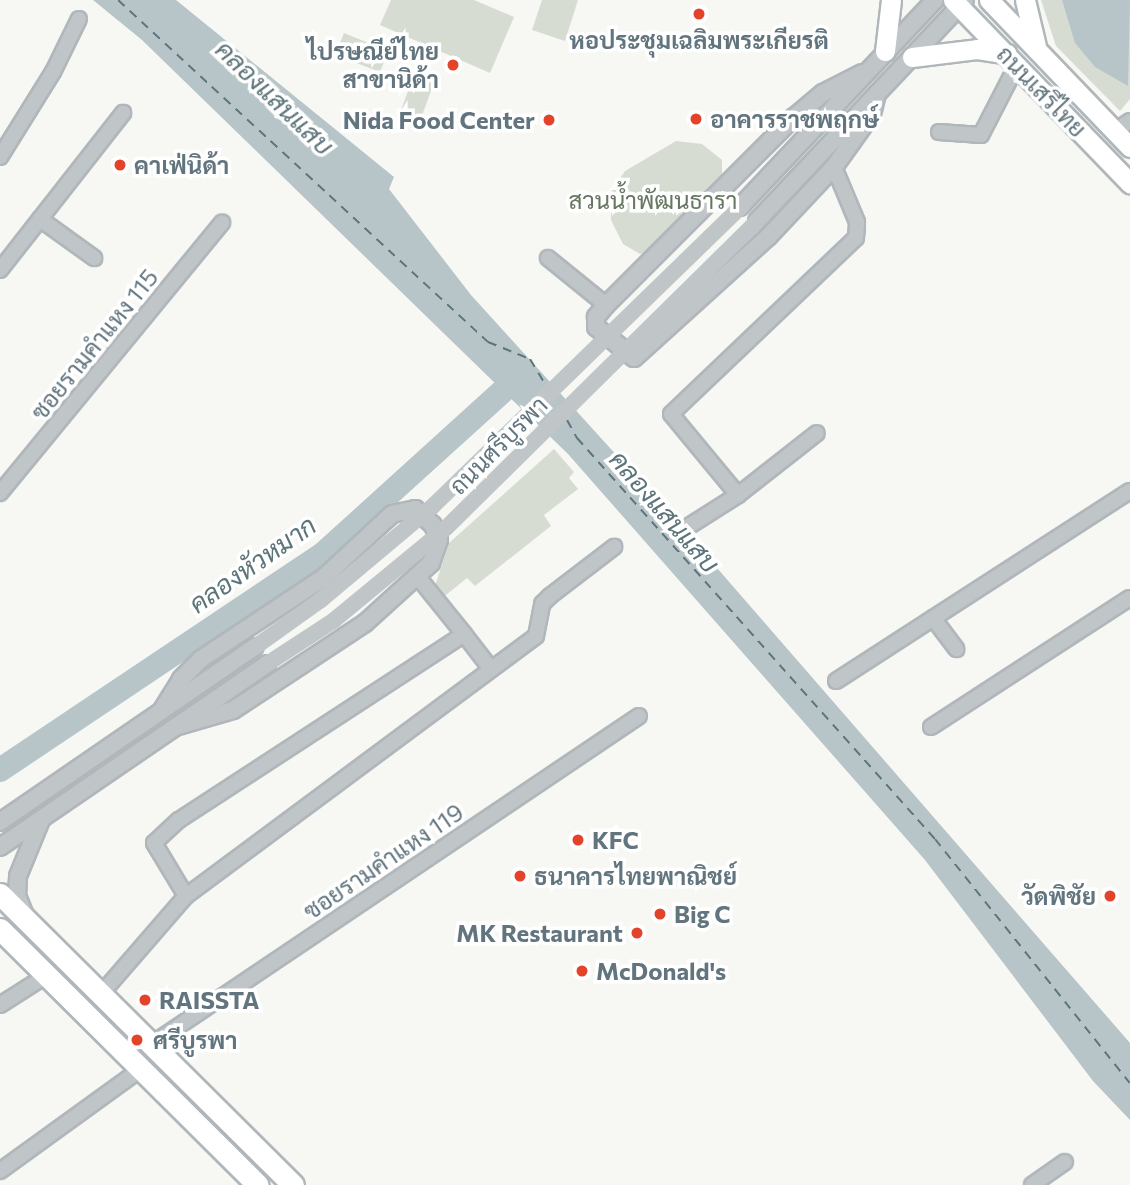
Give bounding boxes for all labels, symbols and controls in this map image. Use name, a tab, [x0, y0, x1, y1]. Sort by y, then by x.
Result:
marker: หอประชุมเฉลิมพระเกียรติ	[691, 6, 707, 22]
place label: หอประชุมเฉลิมพระเกียรติ	[569, 26, 829, 54]
water label: คลองแสนแสบ	[210, 33, 340, 161]
place label: ไปรษณีย์ไทย สาขานิด้า	[307, 37, 439, 93]
street label: ถนนเสรีไทย	[991, 39, 1093, 143]
marker: ไปรษณีย์ไทย สาขานิด้า	[445, 57, 461, 73]
place label: อาคารราชพฤกษ์	[710, 105, 879, 133]
place label: Nida Food Center	[343, 106, 535, 134]
marker: อาคารราชพฤกษ์	[688, 111, 704, 127]
marker: Nida Food Center	[541, 112, 557, 128]
place label: คาเฟ่นิด้า	[134, 151, 229, 179]
marker: คาเฟ่นิด้า	[112, 157, 128, 173]
park label: สวนน้ำพัฒนธารา	[569, 186, 737, 214]
street label: ซอยรามคำแหง 115	[24, 263, 164, 425]
street label: ถนนศรีบูรพา	[443, 390, 553, 500]
water label: คลองแสนแสบ	[604, 444, 726, 578]
water label: คลองหัวหมาก	[183, 509, 321, 619]
street label: ซอยรามคำแหง 119	[298, 797, 468, 925]
place label: KFC	[592, 826, 639, 854]
marker: KFC	[570, 832, 586, 848]
place label: ธนาคารไทยพาณิชย์	[534, 862, 737, 890]
marker: ธนาคารไทยพาณิชย์	[512, 868, 528, 884]
place label: วัดพิชัย	[1021, 882, 1096, 910]
marker: วัดพิชัย	[1102, 888, 1118, 904]
place label: Big C	[674, 900, 731, 928]
marker: Big C	[652, 906, 668, 922]
place label: MK Restaurant	[456, 919, 623, 947]
marker: MK Restaurant	[629, 925, 645, 941]
place label: McDonald's	[596, 957, 726, 985]
marker: McDonald's	[574, 963, 590, 979]
place label: RAISSTA	[159, 986, 260, 1014]
marker: RAISSTA	[137, 992, 153, 1008]
place label: ศรีบูรพา	[153, 1026, 237, 1054]
marker: ศรีบูรพา	[127, 1030, 147, 1050]

